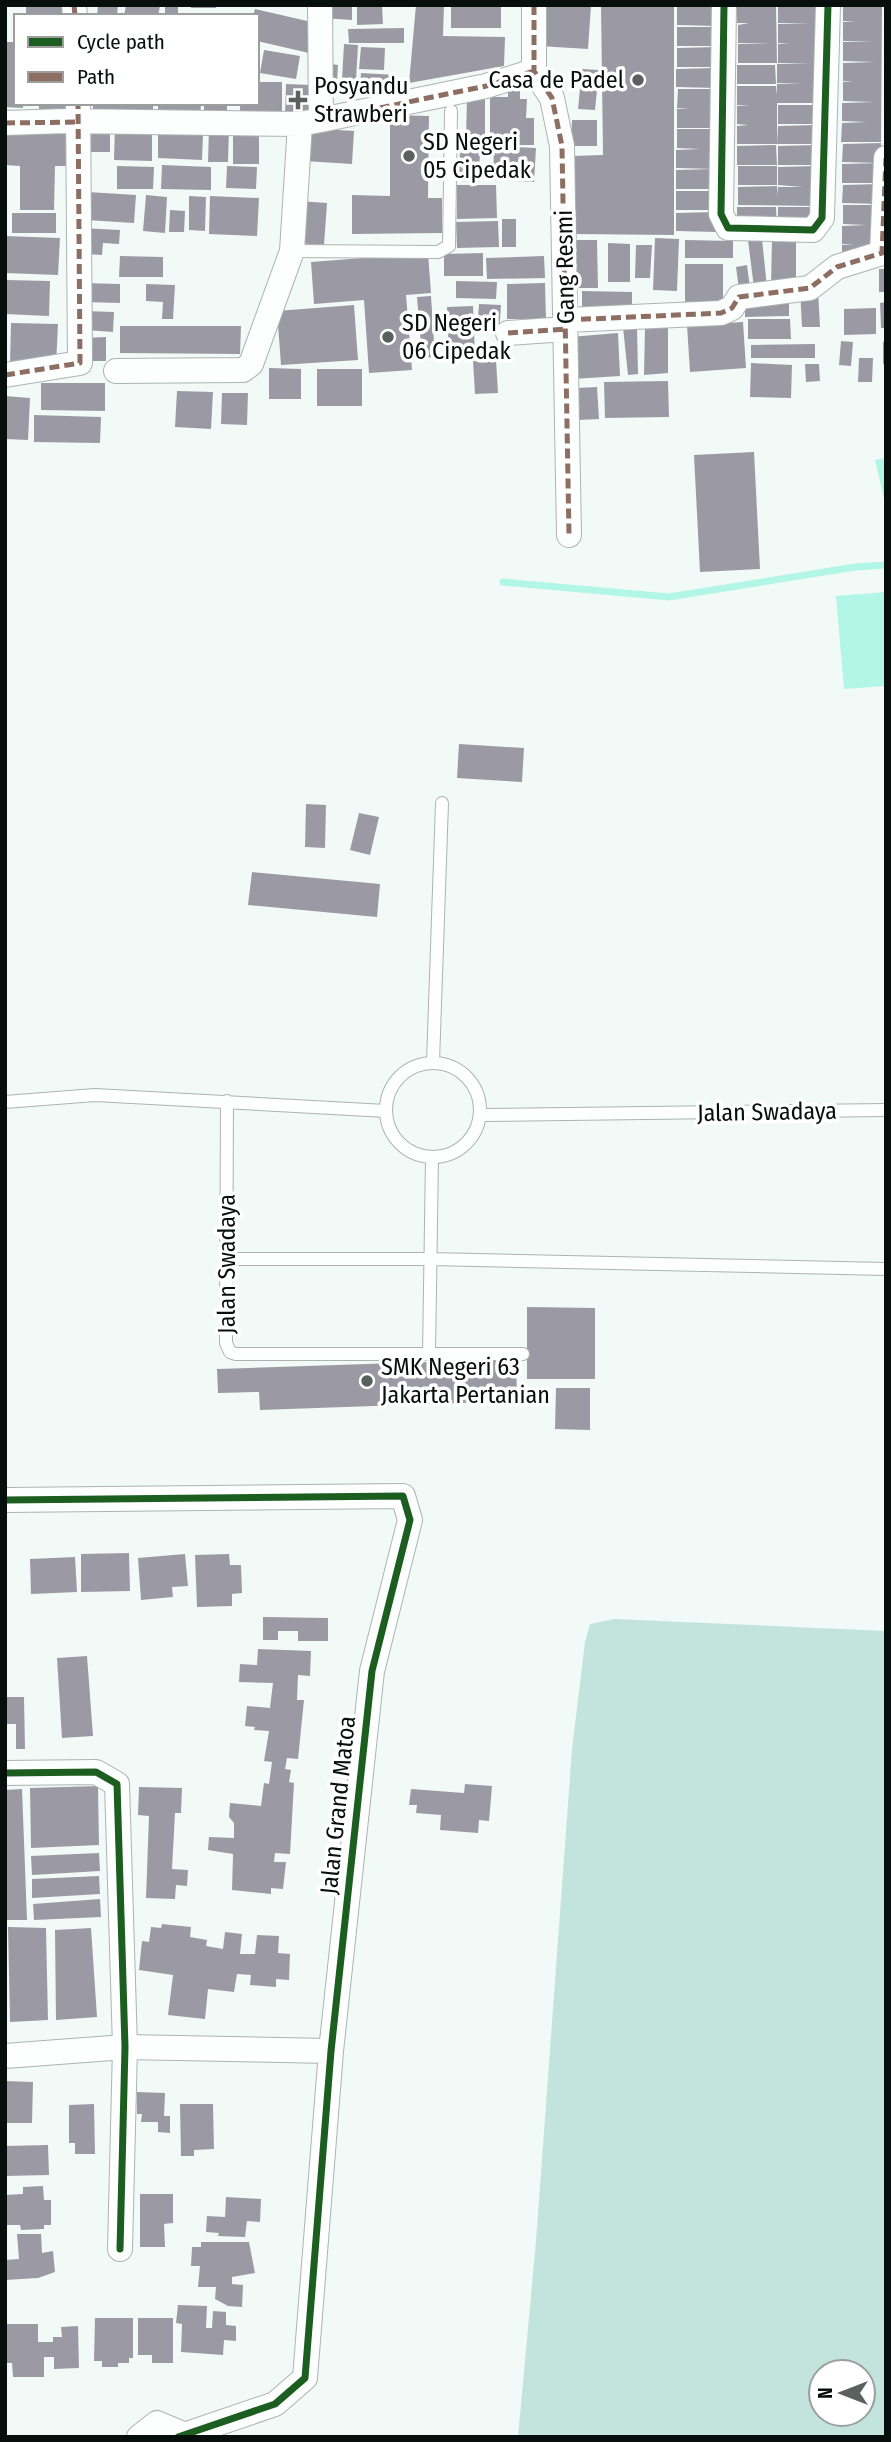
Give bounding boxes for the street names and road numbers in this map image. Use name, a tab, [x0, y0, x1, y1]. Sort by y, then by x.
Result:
street label: Gang Resmi	[550, 210, 580, 324]
street label: Jalan Swadaya	[697, 1097, 837, 1127]
street label: Jalan Swadaya	[213, 1194, 241, 1334]
street label: Jalan Grand Matoa	[315, 1714, 361, 1896]

